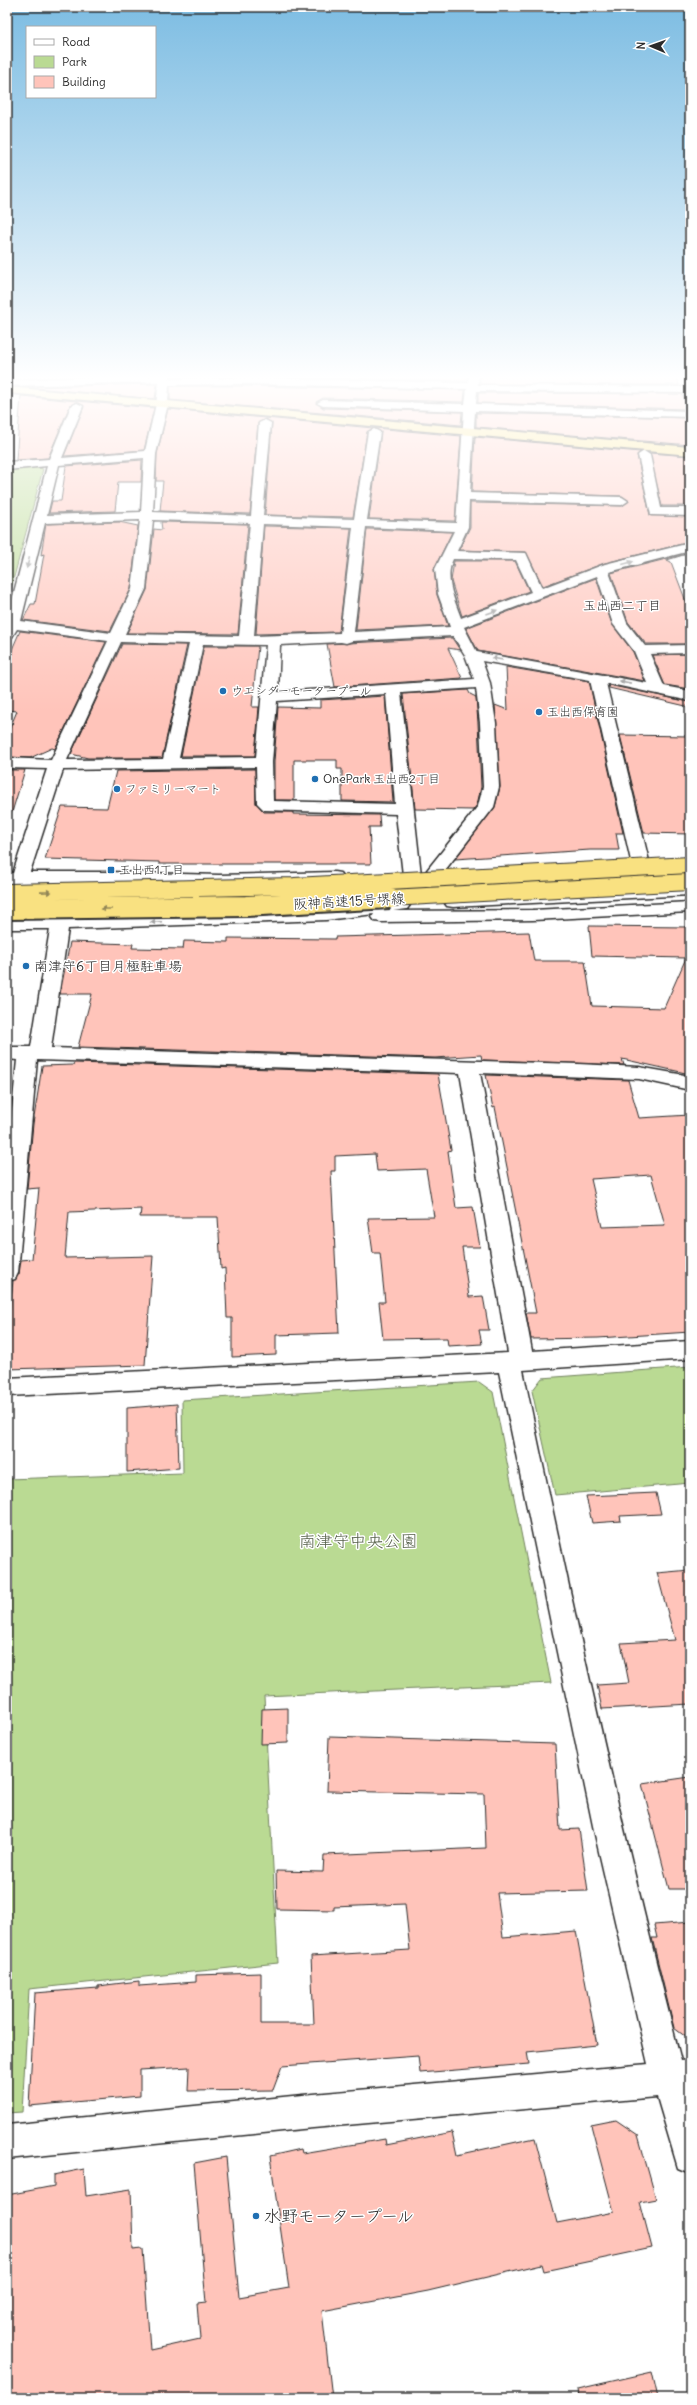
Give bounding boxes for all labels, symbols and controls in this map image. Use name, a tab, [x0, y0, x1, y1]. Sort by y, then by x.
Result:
legend	[26, 26, 156, 98]
north arrow	[631, 26, 671, 66]
text: Road	[62, 34, 90, 49]
text: N	[634, 42, 648, 50]
text: Park	[62, 54, 87, 69]
text: Building	[62, 74, 106, 89]
one-way arrow	[25, 557, 31, 569]
one-way arrow	[622, 560, 634, 566]
district label: 玉出西二丁目	[583, 597, 661, 614]
one-way arrow	[487, 609, 499, 615]
one-way arrow	[491, 656, 503, 662]
one-way arrow	[618, 678, 631, 684]
place label: ウエンダーモータープール	[231, 683, 371, 698]
marker: ウエンダーモータープール	[218, 686, 228, 696]
place label: 玉出西保育園	[547, 704, 619, 719]
marker: 玉出西保育園	[534, 707, 544, 717]
place label: OnePark 玉出西2丁目	[323, 771, 440, 786]
marker: OnePark 玉出西2丁目	[310, 774, 320, 784]
place label: ファミリーマート	[125, 781, 221, 796]
marker: ファミリーマート	[112, 784, 122, 794]
place label: 玉出西1丁目	[119, 862, 184, 877]
marker: 玉出西1丁目	[106, 865, 116, 875]
one-way arrow	[40, 889, 53, 895]
street label: 阪神高速15号堺線	[293, 889, 405, 913]
one-way arrow	[99, 906, 112, 912]
one-way arrow	[150, 918, 162, 925]
place label: 南津守6丁目月極駐車場	[34, 957, 182, 975]
marker: 南津守6丁目月極駐車場	[21, 961, 31, 971]
park label: 南津守中央公園	[299, 1530, 418, 1552]
place label: 水野モータープール	[264, 2205, 414, 2227]
marker: 水野モータープール	[251, 2211, 261, 2221]

